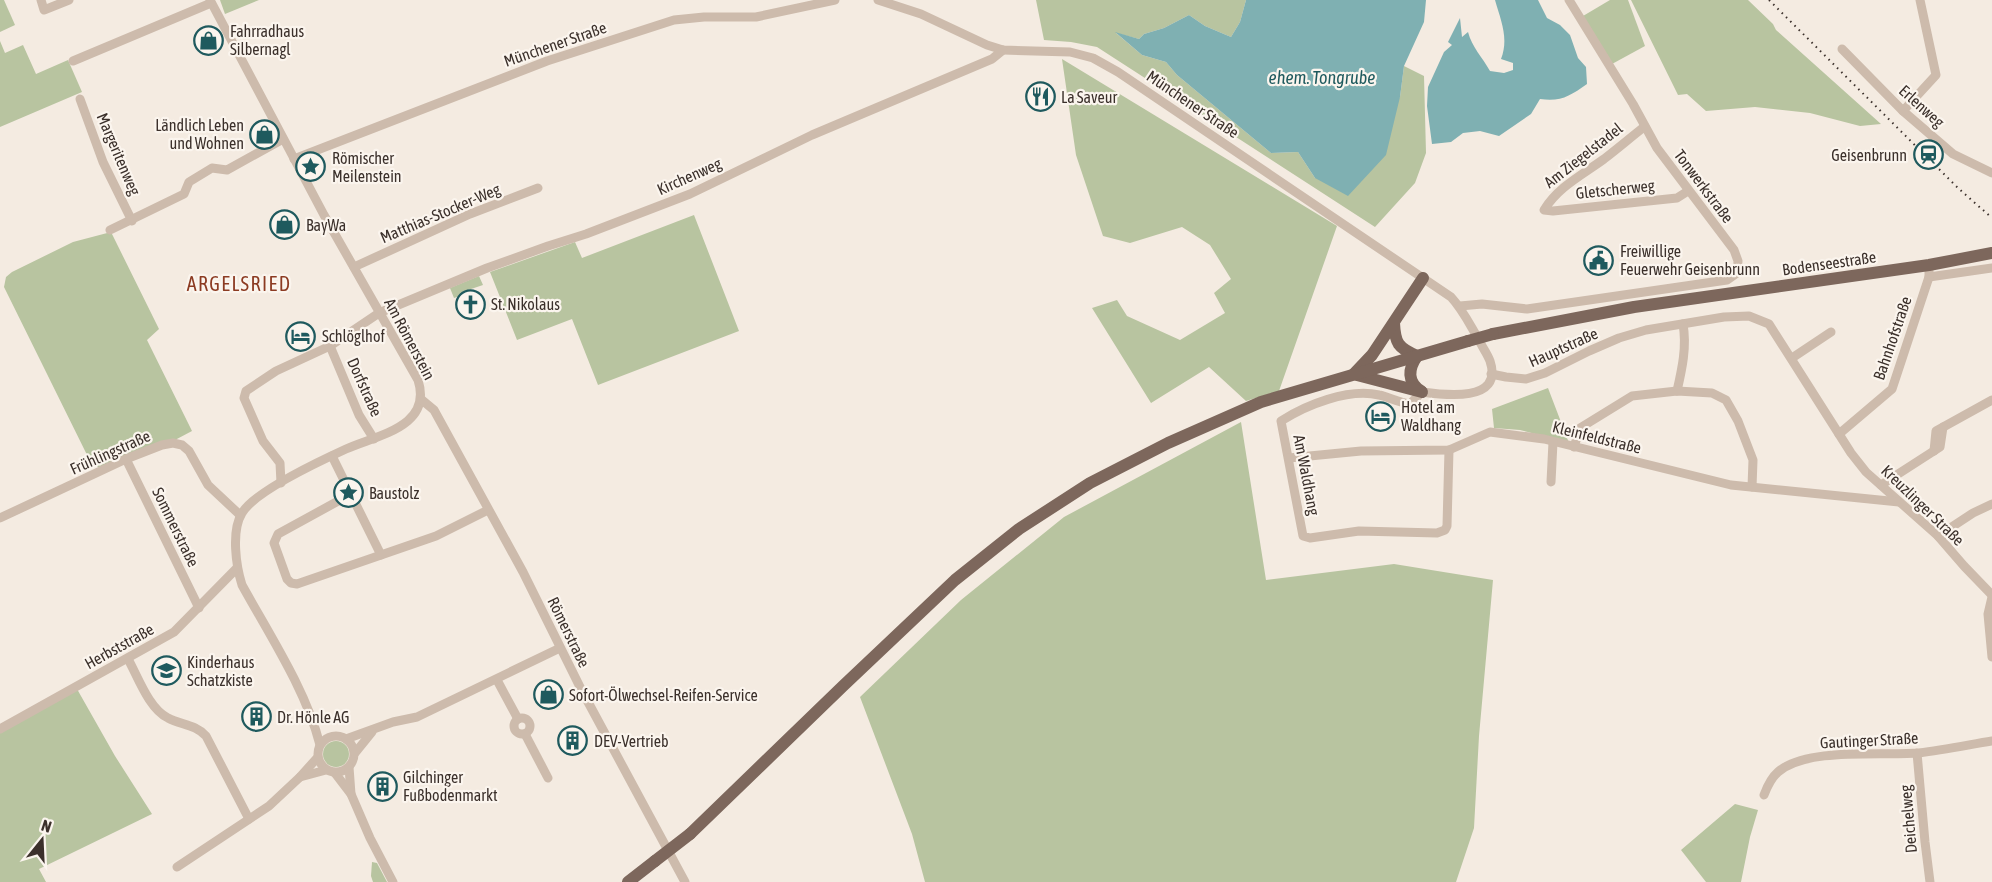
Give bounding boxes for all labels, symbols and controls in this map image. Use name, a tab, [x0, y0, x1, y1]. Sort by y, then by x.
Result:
street label: Münchener Straße	[501, 18, 609, 70]
place label: Fahrradhaus Silbernagl	[230, 22, 304, 59]
shop icon: Fahrradhaus Silbernagl	[193, 24, 225, 56]
street label: Münchener Straße	[1144, 67, 1242, 141]
water label: ehem. Tongrube	[1269, 67, 1375, 88]
restaurant icon: La Saveur	[1024, 81, 1056, 113]
street label: Erlenweg	[1895, 81, 1948, 132]
place label: La Saveur	[1061, 88, 1117, 106]
street label: Margeritenweg	[93, 110, 144, 198]
place label: Ländlich Leben und Wohnen	[155, 116, 244, 152]
shop icon: Ländlich Leben und Wohnen	[249, 118, 281, 150]
street label: Am Ziegelstadel	[1540, 118, 1627, 192]
station icon: Geisenbrunn	[1912, 139, 1944, 171]
street label: Tonwerkstraße	[1671, 146, 1737, 226]
place label: Geisenbrunn	[1831, 146, 1907, 164]
place label: Römischer Meilenstein	[332, 149, 402, 185]
place icon: Römischer Meilenstein	[295, 151, 327, 183]
street label: Kirchenweg	[654, 154, 724, 199]
street label: Gletscherweg	[1575, 176, 1656, 203]
street label: Matthias-Stocker-Weg	[377, 180, 503, 247]
shop icon: BayWa	[269, 209, 301, 241]
place label: BayWa	[306, 216, 346, 235]
place label: Freiwillige Feuerwehr Geisenbrunn	[1620, 242, 1760, 278]
public building icon: Freiwillige Feuerwehr Geisenbrunn	[1583, 244, 1615, 276]
street label: Bodenseestraße	[1781, 247, 1877, 279]
district label: ARGELSRIED	[187, 272, 291, 295]
church icon: St. Nikolaus	[454, 288, 486, 320]
street label: Bahnhofstraße	[1869, 294, 1915, 382]
street label: Am Römerstein	[381, 295, 439, 383]
place label: St. Nikolaus	[491, 295, 560, 313]
hotel icon: Schlöglhof	[285, 320, 317, 352]
street label: Hauptstraße	[1526, 324, 1601, 371]
place label: Schlöglhof	[322, 327, 385, 346]
street label: Dorfstraße	[344, 355, 386, 419]
place label: Hotel am Waldhang	[1401, 398, 1461, 435]
hotel icon: Hotel am Waldhang	[1364, 400, 1396, 432]
street label: Kleinfeldstraße	[1551, 417, 1643, 457]
street label: Frühlingstraße	[67, 426, 153, 479]
street label: Am Waldhang	[1289, 433, 1324, 517]
street label: Kreuzlinger Straße	[1877, 461, 1968, 550]
place icon: Baustolz	[332, 477, 364, 509]
street label: Sommerstraße	[149, 484, 203, 570]
place label: Baustolz	[369, 484, 420, 502]
street label: Römerstraße	[544, 594, 594, 670]
street label: Herbststraße	[81, 620, 157, 672]
place label: Kinderhaus Schatzkiste	[187, 653, 255, 689]
school or university icon: Kinderhaus Schatzkiste	[150, 655, 182, 687]
shop icon: Sofort-Ölwechsel-Reifen-Service	[532, 679, 564, 711]
place label: Sofort-Ölwechsel-Reifen-Service	[569, 686, 758, 704]
building icon: Dr. Hönle AG	[240, 701, 272, 733]
place label: Dr. Hönle AG	[277, 708, 350, 726]
building icon: DEV-Vertrieb	[557, 725, 589, 757]
street label: Gautinger Straße	[1819, 728, 1919, 753]
place label: DEV-Vertrieb	[594, 732, 669, 750]
place label: Gilchinger Fußbodenmarkt	[403, 768, 498, 804]
building icon: Gilchinger Fußbodenmarkt	[366, 770, 398, 802]
street label: Deichelweg	[1896, 784, 1921, 854]
north arrow	[12, 810, 72, 870]
text: N	[39, 816, 54, 836]

